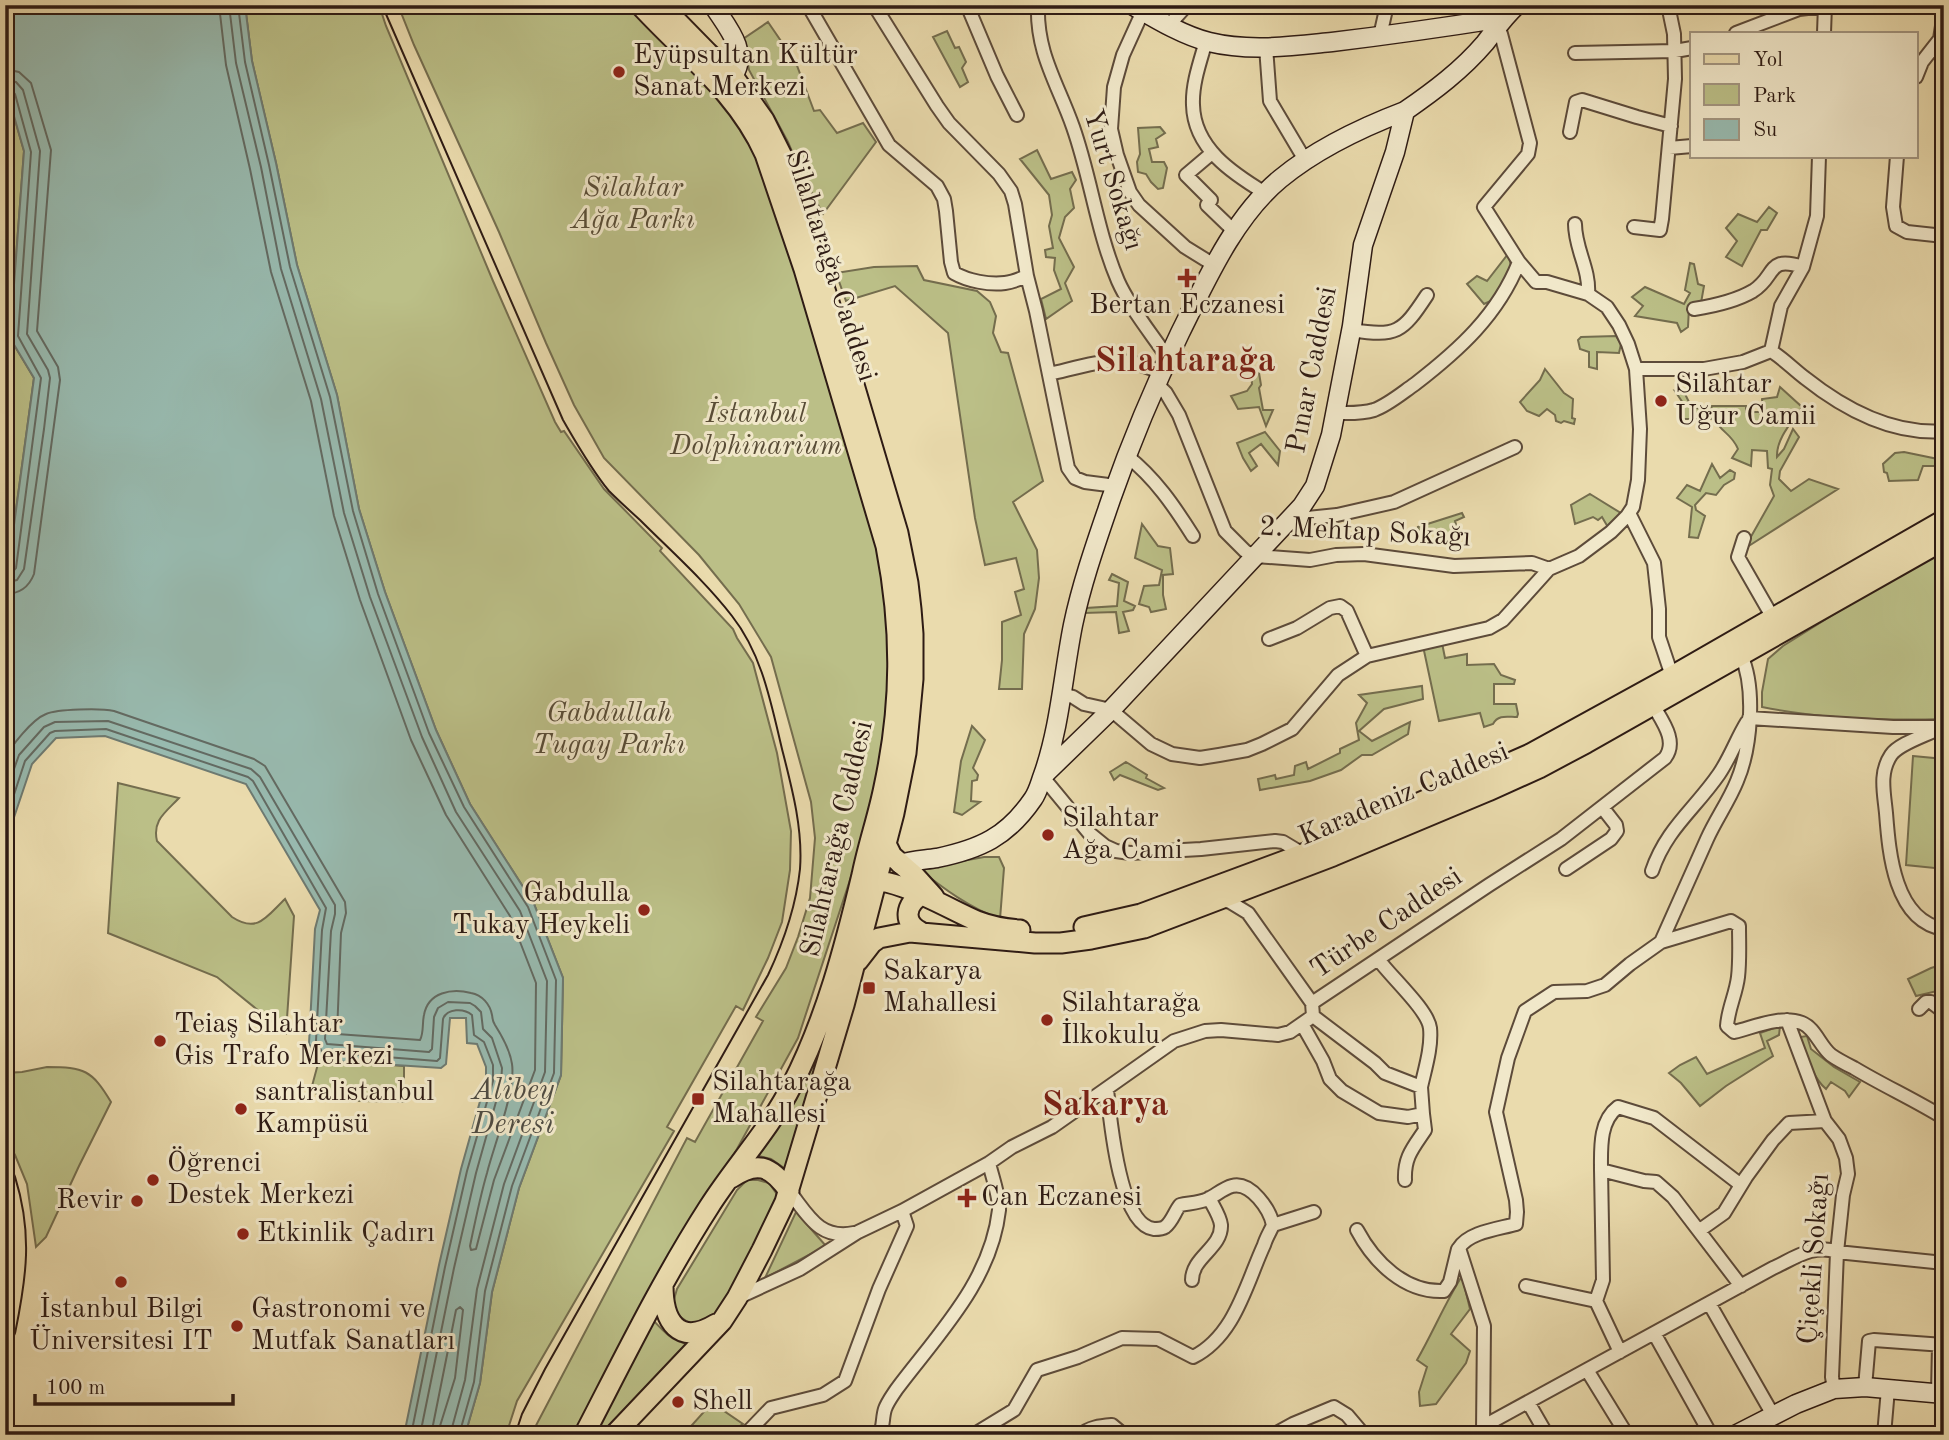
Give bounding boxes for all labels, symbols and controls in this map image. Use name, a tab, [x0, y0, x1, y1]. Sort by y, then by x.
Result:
legend	[1690, 32, 1918, 158]
place label: Eyüpsultan Kültür Sanat Merkezi	[633, 42, 858, 102]
text: Yol	[1753, 50, 1783, 71]
marker: Eyüpsultan Kültür Sanat Merkezi	[611, 64, 627, 80]
text: Park	[1753, 86, 1796, 107]
street label: Yurt Sokağı	[1077, 106, 1147, 254]
text: Su	[1753, 120, 1777, 141]
street label: Silahtarağa Caddesi	[779, 147, 881, 385]
park label: Silahtar Ağa Parkı	[569, 175, 695, 235]
marker: Bertan Eczanesi	[1179, 270, 1195, 286]
street label: Pınar Caddesi	[1283, 284, 1343, 456]
place label: Bertan Eczanesi	[1089, 292, 1285, 320]
district label: Silahtarağa	[1095, 344, 1276, 379]
place label: Silahtar Uğur Camii	[1675, 371, 1816, 431]
marker: Silahtar Uğur Camii	[1653, 393, 1669, 409]
park label: İstanbul Dolphinarium	[669, 396, 842, 461]
street label: 2. Mehtap Sokağı	[1259, 513, 1471, 553]
park label: Gabdullah Tugay Parkı	[532, 700, 686, 760]
street label: Silahtarağa Caddesi	[797, 718, 879, 960]
street label: Karadeniz Caddesi	[1295, 738, 1513, 852]
place label: Silahtar Ağa Cami	[1062, 805, 1183, 865]
marker: Silahtar Ağa Cami	[1040, 827, 1056, 843]
street label: Türbe Caddesi	[1306, 863, 1468, 985]
place label: Gabdulla Tukay Heykeli	[452, 880, 630, 940]
marker: Gabdulla Tukay Heykeli	[636, 902, 652, 918]
place label: Sakarya Mahallesi	[883, 958, 997, 1018]
marker: Sakarya Mahallesi	[861, 980, 877, 996]
place label: Silahtarağa İlkokulu	[1061, 990, 1201, 1050]
place label: Teiaş Silahtar Gis Trafo Merkezi	[174, 1011, 393, 1071]
marker: Silahtarağa İlkokulu	[1039, 1012, 1055, 1028]
marker: Teiaş Silahtar Gis Trafo Merkezi	[152, 1033, 168, 1049]
place label: Silahtarağa Mahallesi	[712, 1069, 852, 1129]
water label: Alibey Deresi	[470, 1076, 555, 1140]
place label: santralistanbul Kampüsü	[255, 1079, 434, 1139]
district label: Sakarya	[1042, 1088, 1169, 1123]
marker: Silahtarağa Mahallesi	[690, 1091, 706, 1107]
marker: santralistanbul Kampüsü	[233, 1101, 249, 1117]
place label: Öğrenci Destek Merkezi	[167, 1146, 354, 1210]
marker: Öğrenci Destek Merkezi	[145, 1172, 161, 1188]
street label: Çiçekli Sokağı	[1795, 1173, 1835, 1345]
place label: Can Eczanesi	[981, 1184, 1142, 1212]
place label: Revir	[56, 1187, 123, 1215]
marker: Can Eczanesi	[959, 1190, 975, 1206]
marker: Revir	[129, 1193, 145, 1209]
place label: Etkinlik Çadırı	[257, 1220, 435, 1248]
marker: Etkinlik Çadırı	[235, 1226, 251, 1242]
marker: İstanbul Bilgi Üniversitesi IT	[113, 1274, 129, 1290]
place label: İstanbul Bilgi Üniversitesi IT	[29, 1292, 213, 1356]
place label: Gastronomi ve Mutfak Sanatları	[251, 1296, 455, 1356]
marker: Gastronomi ve Mutfak Sanatları	[229, 1318, 245, 1334]
scale bar	[35, 1363, 233, 1407]
text: 100 m	[46, 1378, 105, 1399]
place label: Shell	[692, 1388, 753, 1416]
marker: Shell	[670, 1394, 686, 1410]

